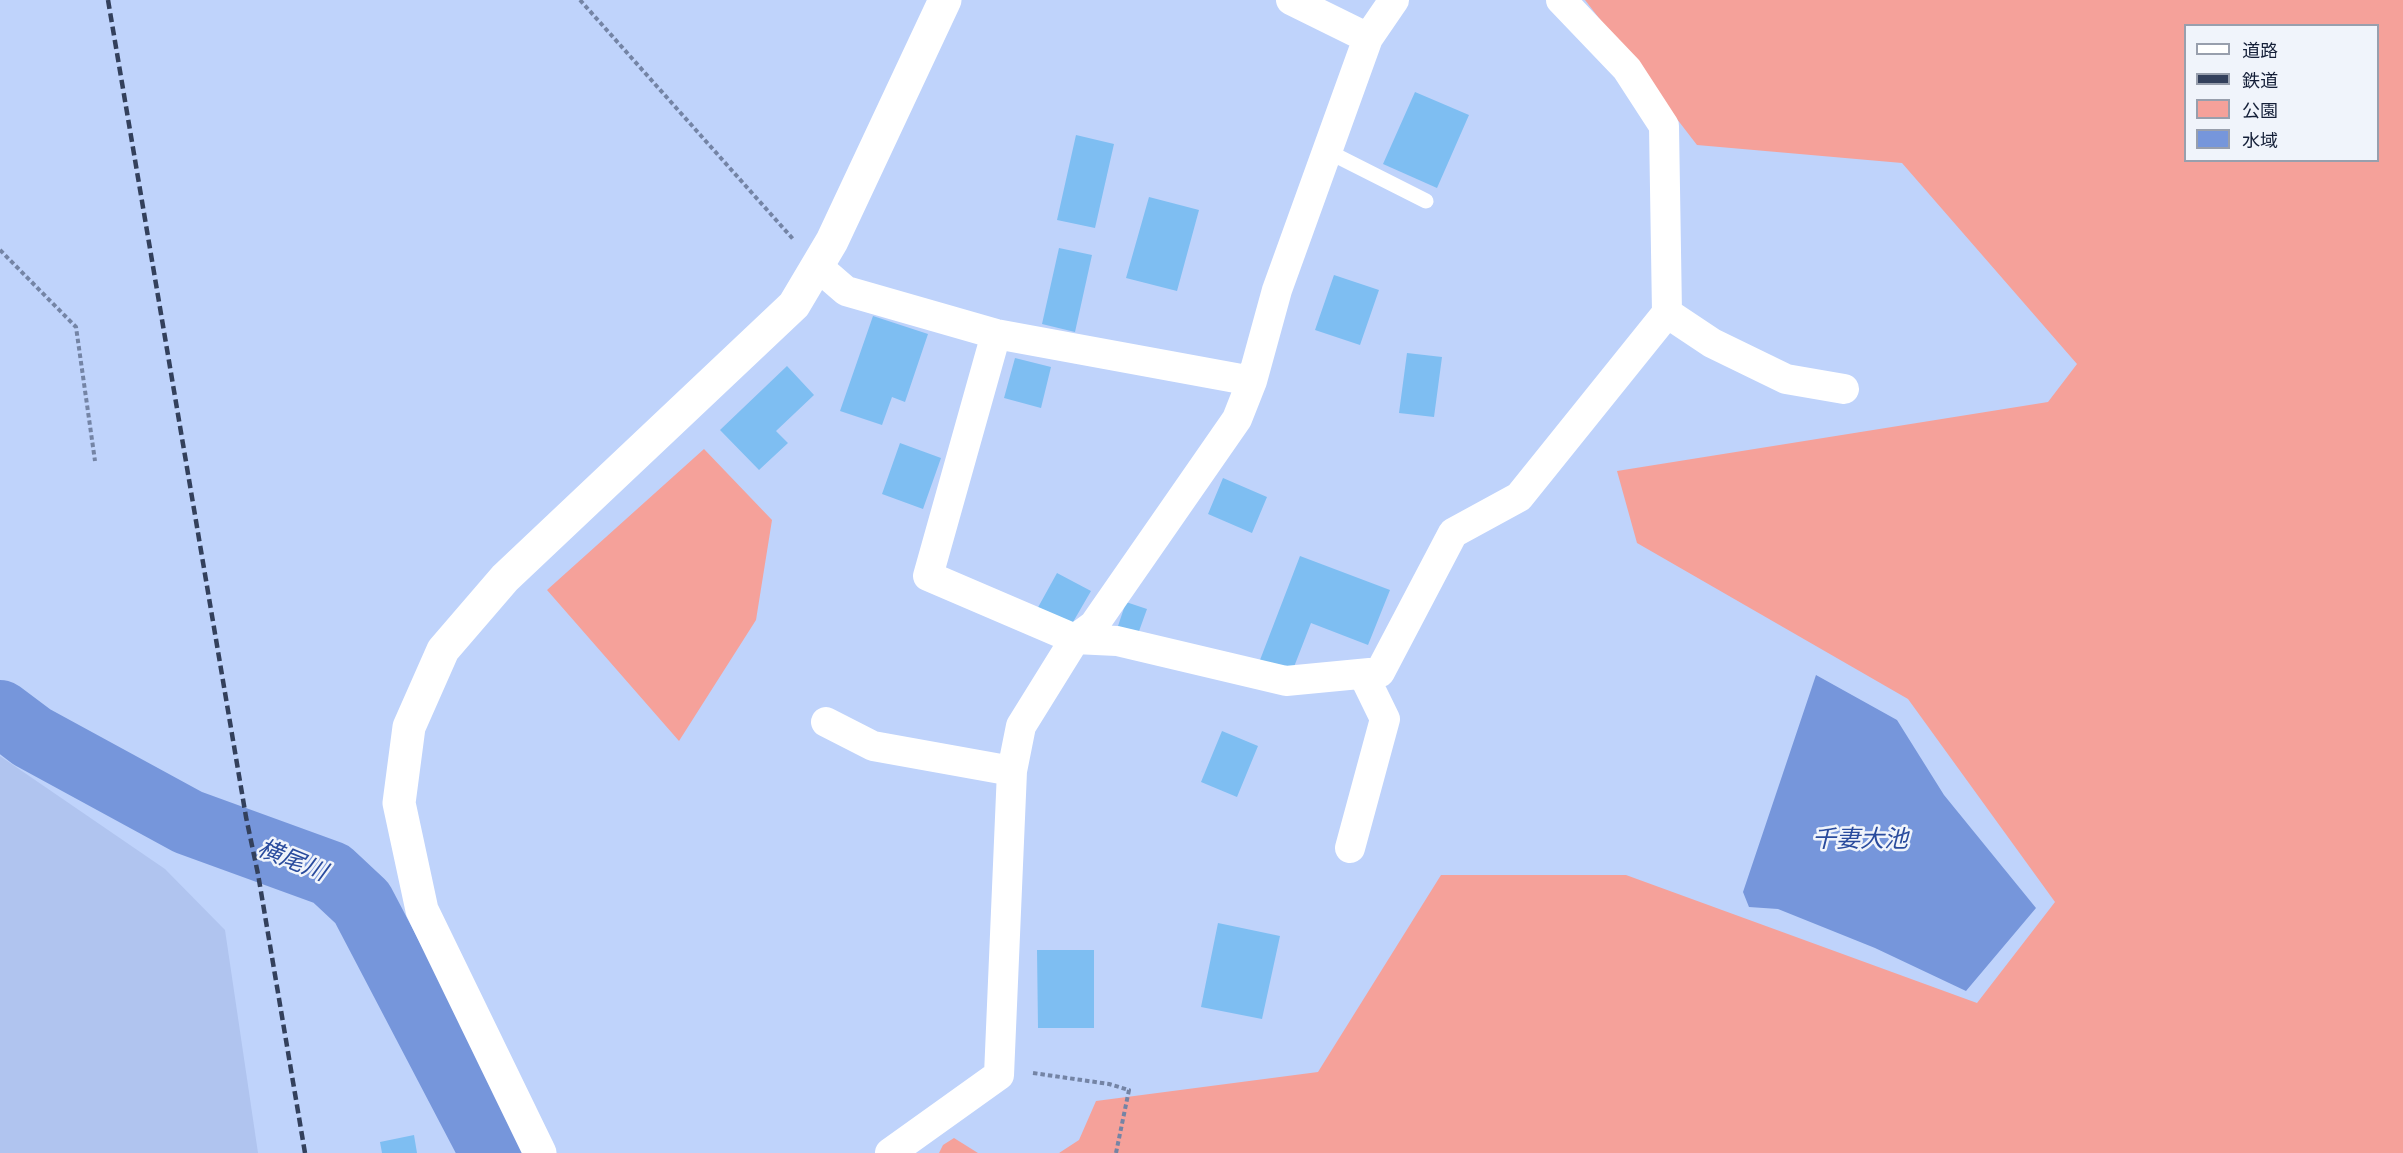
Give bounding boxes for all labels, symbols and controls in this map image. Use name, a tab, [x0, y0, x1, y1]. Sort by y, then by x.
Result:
legend	[2184, 24, 2379, 162]
text: 道路	[2242, 39, 2278, 62]
text: 鉄道	[2242, 69, 2278, 92]
text: 公園	[2242, 99, 2278, 122]
text: 水域	[2242, 129, 2278, 152]
water label: 千妻大池	[1812, 826, 1908, 854]
water label: 横尾川	[253, 834, 331, 888]

